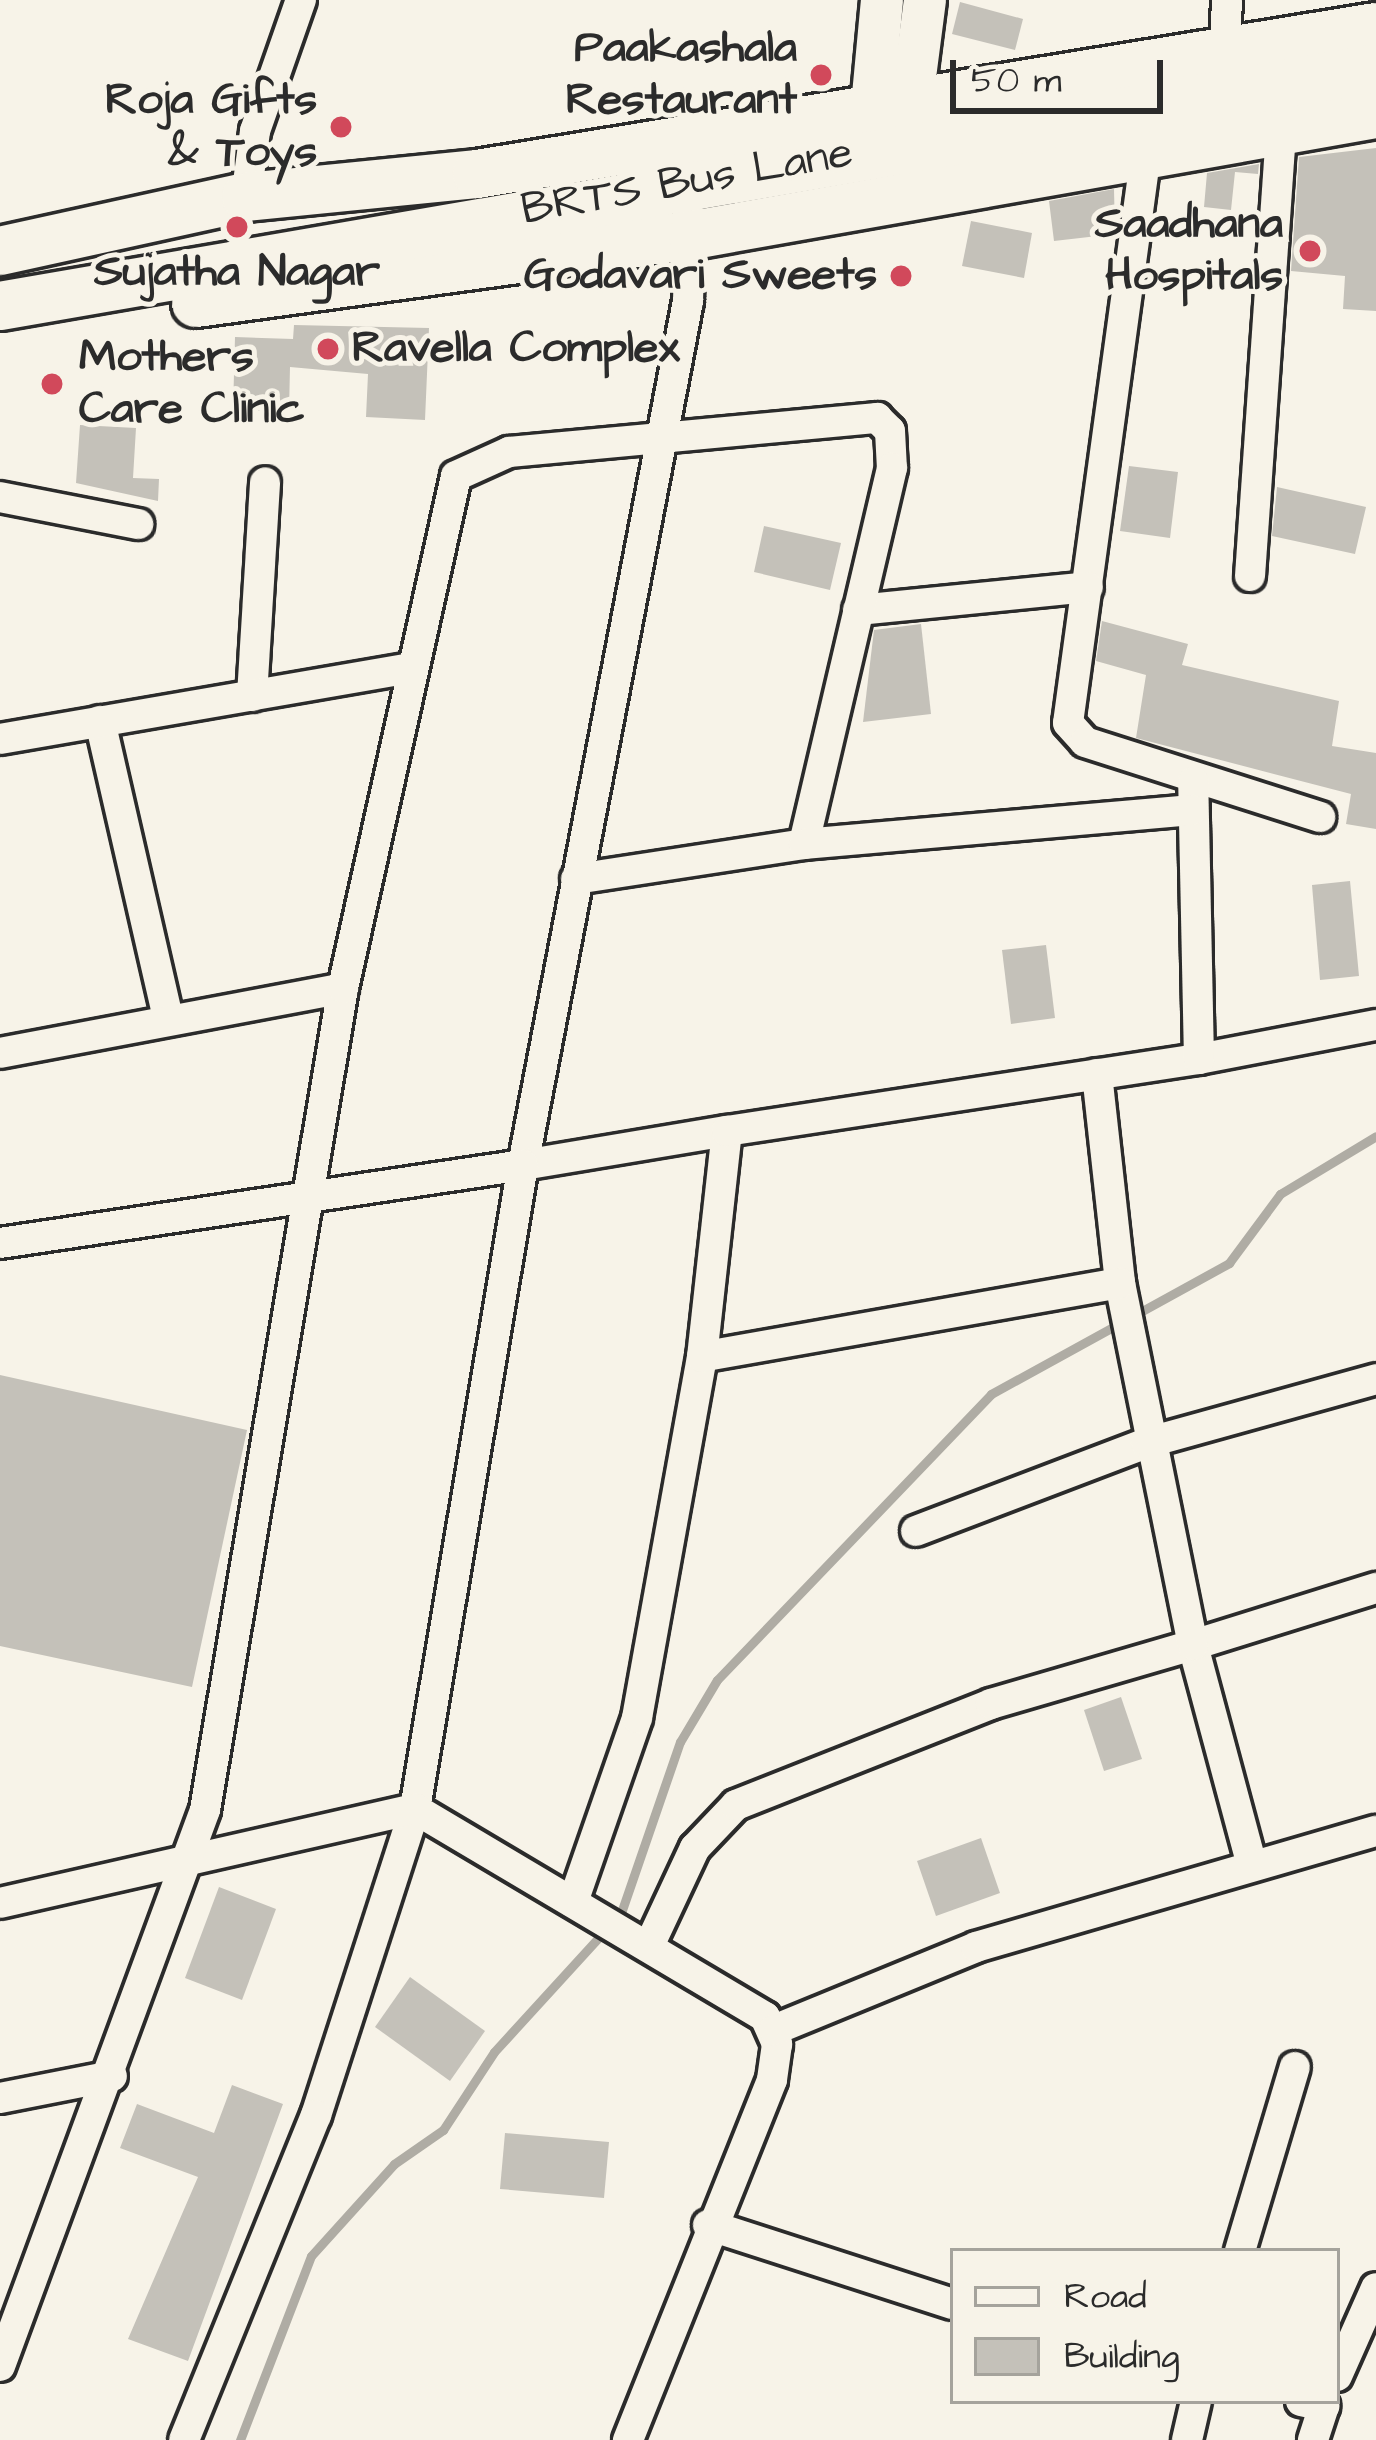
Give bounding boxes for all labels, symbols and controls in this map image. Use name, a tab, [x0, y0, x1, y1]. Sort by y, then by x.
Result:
place label: Paakashala Restaurant	[566, 22, 797, 128]
scale bar	[956, 36, 1169, 110]
text: 50 m	[971, 55, 1062, 106]
marker: Paakashala Restaurant	[808, 62, 834, 88]
place label: Roja Gifts & Toys	[105, 74, 317, 180]
marker: Roja Gifts & Toys	[328, 114, 354, 140]
street label: BRTS Bus Lane	[517, 126, 857, 238]
place label: Saadhana Hospitals	[1095, 198, 1283, 304]
marker: Sujatha Nagar	[224, 214, 250, 240]
marker: Saadhana Hospitals	[1294, 235, 1326, 267]
place label: Sujatha Nagar	[94, 246, 380, 300]
place label: Godavari Sweets	[524, 249, 877, 303]
marker: Godavari Sweets	[888, 263, 914, 289]
place label: Ravella Complex	[352, 322, 680, 376]
place label: Mothers Care Clinic	[79, 331, 304, 437]
marker: Ravella Complex	[315, 336, 341, 362]
marker: Mothers Care Clinic	[36, 368, 68, 400]
legend	[950, 2248, 1340, 2404]
text: Road	[1064, 2271, 1147, 2322]
text: Building	[1064, 2331, 1179, 2382]

